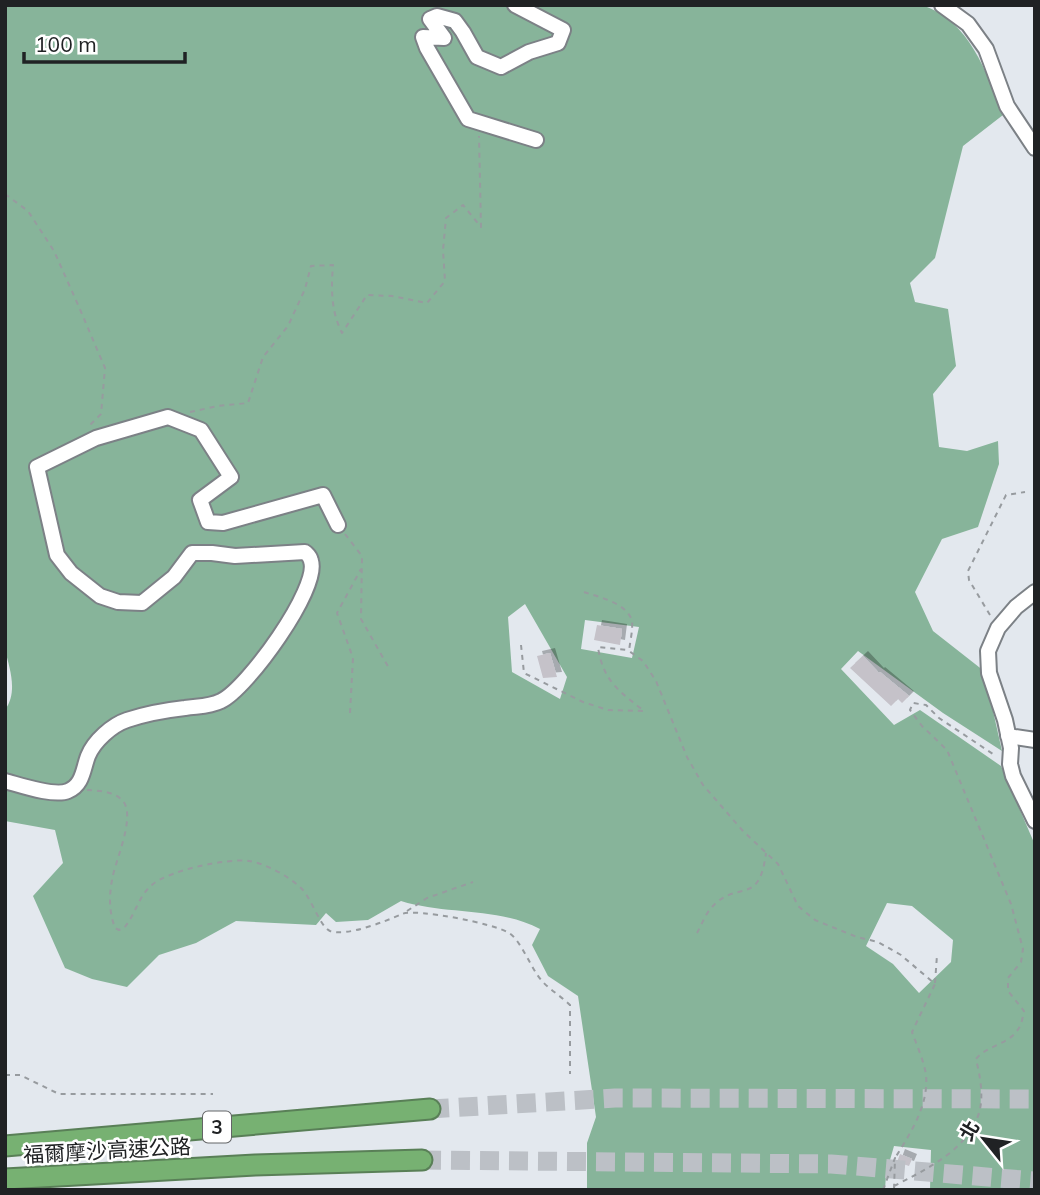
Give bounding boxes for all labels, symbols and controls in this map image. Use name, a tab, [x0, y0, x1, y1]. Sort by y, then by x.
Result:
scale bar	[24, 21, 186, 65]
text: 100 m	[35, 31, 97, 57]
north arrow	[949, 1104, 1019, 1174]
road number: 3	[203, 1112, 231, 1142]
text: 北	[954, 1116, 984, 1145]
street label: 福爾摩沙高速公路	[22, 1133, 192, 1167]

